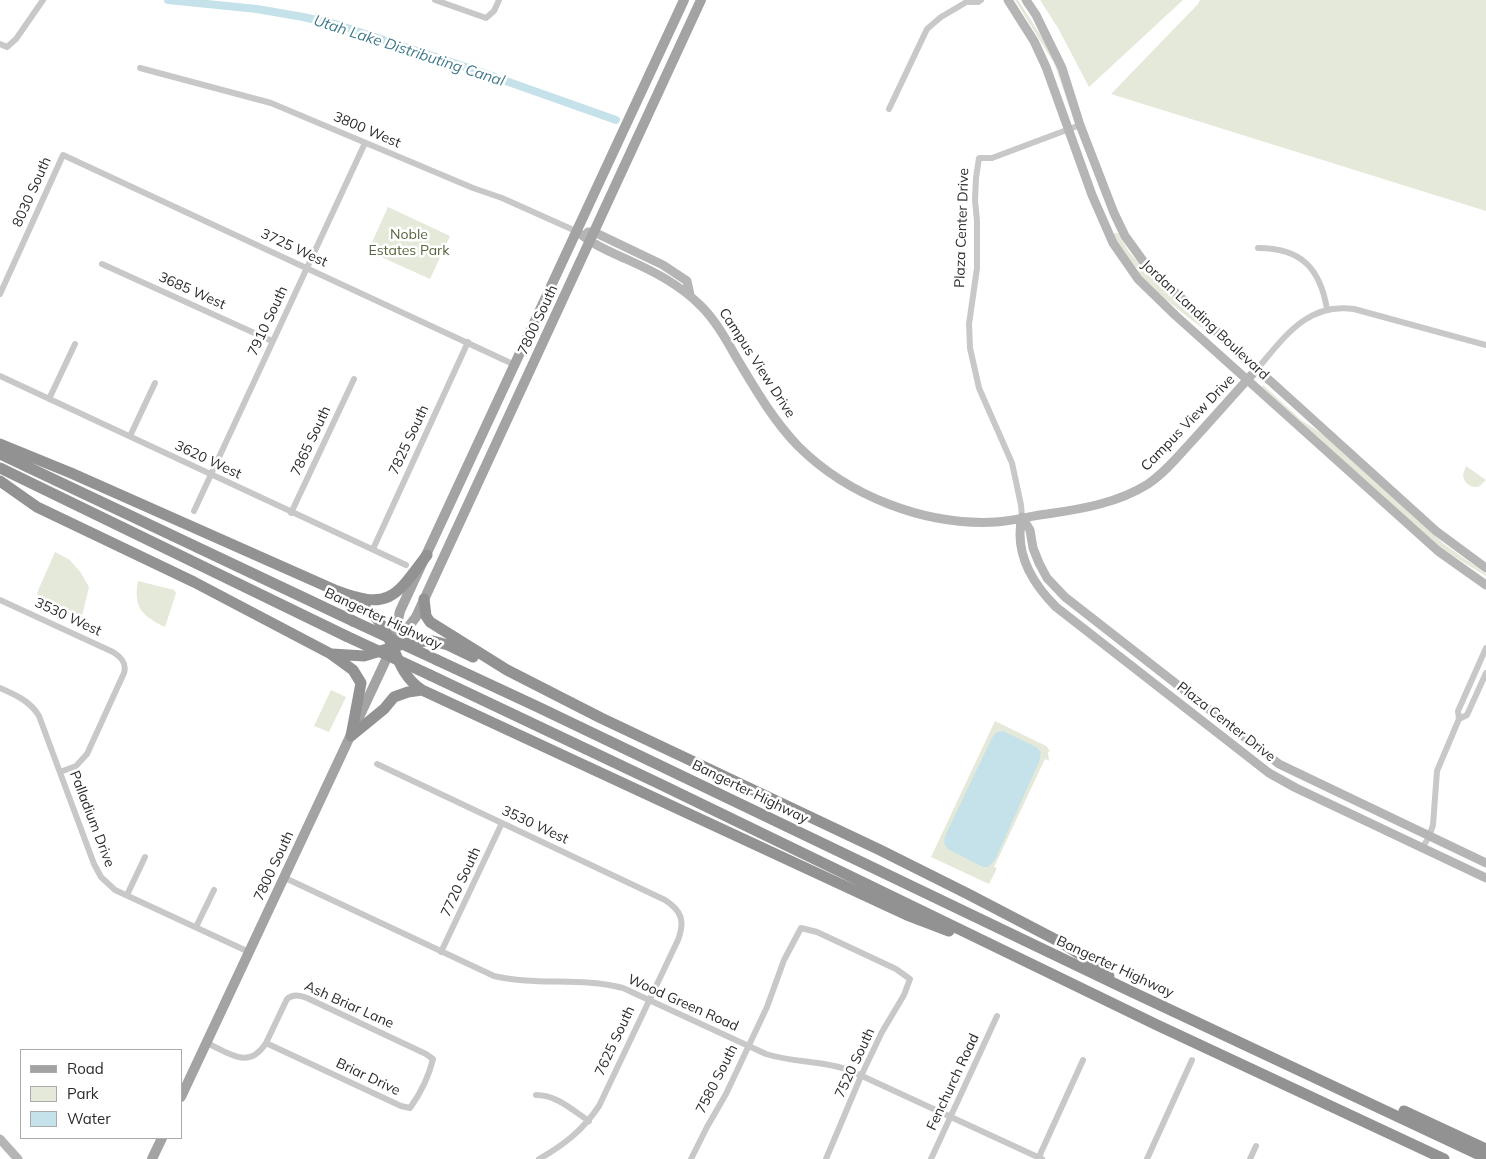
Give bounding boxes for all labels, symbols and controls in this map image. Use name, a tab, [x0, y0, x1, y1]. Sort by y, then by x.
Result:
water label: Utah Lake Distributing Canal	[311, 12, 507, 90]
street label: 3800 West	[331, 108, 403, 152]
street label: 8030 South	[9, 154, 55, 230]
street label: Plaza Center Drive	[952, 168, 972, 288]
street label: 3725 West	[258, 225, 330, 271]
park label: Noble Estates Park	[369, 227, 449, 260]
street label: Jordan Landing Boulevard	[1138, 257, 1272, 383]
street label: 3685 West	[156, 269, 228, 313]
street label: 7800 South	[515, 282, 561, 358]
street label: 7910 South	[245, 283, 291, 359]
street label: Campus View Drive	[715, 305, 799, 421]
street label: Campus View Drive	[1138, 371, 1238, 475]
street label: 7825 South	[386, 402, 432, 478]
street label: 7865 South	[288, 403, 334, 479]
street label: 3620 West	[172, 437, 244, 483]
street label: Bangerter Highway	[322, 585, 444, 653]
street label: 3530 West	[32, 594, 104, 640]
street label: Plaza Center Drive	[1174, 678, 1278, 766]
street label: Bangerter Highway	[689, 757, 811, 827]
street label: Palladium Drive	[66, 768, 118, 870]
street label: 3530 West	[499, 802, 571, 848]
street label: 7800 South	[251, 828, 297, 904]
street label: 7720 South	[438, 844, 484, 920]
street label: Bangerter Highway	[1054, 933, 1176, 1001]
street label: Wood Green Road	[625, 971, 741, 1035]
street label: Ash Briar Lane	[302, 978, 396, 1032]
street label: 7625 South	[592, 1003, 638, 1079]
street label: 7520 South	[832, 1025, 878, 1101]
street label: Fenchurch Road	[923, 1031, 983, 1133]
street label: 7580 South	[692, 1042, 742, 1116]
legend	[20, 1049, 182, 1139]
street label: Briar Drive	[333, 1055, 403, 1099]
text: Road	[67, 1059, 104, 1078]
text: Park	[67, 1084, 99, 1103]
text: Water	[67, 1109, 111, 1128]

